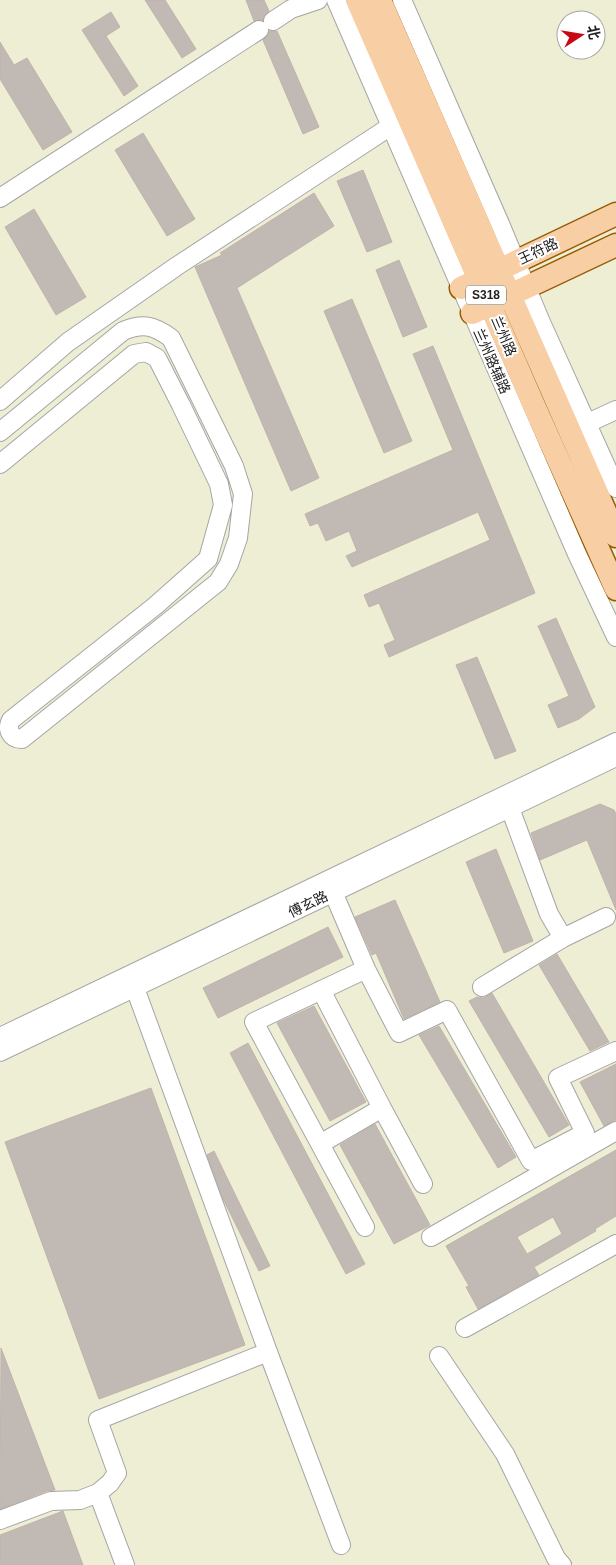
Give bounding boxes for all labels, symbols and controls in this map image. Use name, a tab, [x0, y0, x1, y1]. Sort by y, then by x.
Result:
north arrow	[556, 10, 606, 60]
text: 北	[584, 24, 603, 41]
street label: 王符路	[516, 235, 560, 267]
road number: S318	[466, 286, 506, 304]
street label: 兰州路	[488, 314, 520, 358]
street label: 兰州路辅路	[470, 326, 514, 396]
street label: 傅玄路	[286, 888, 330, 920]

